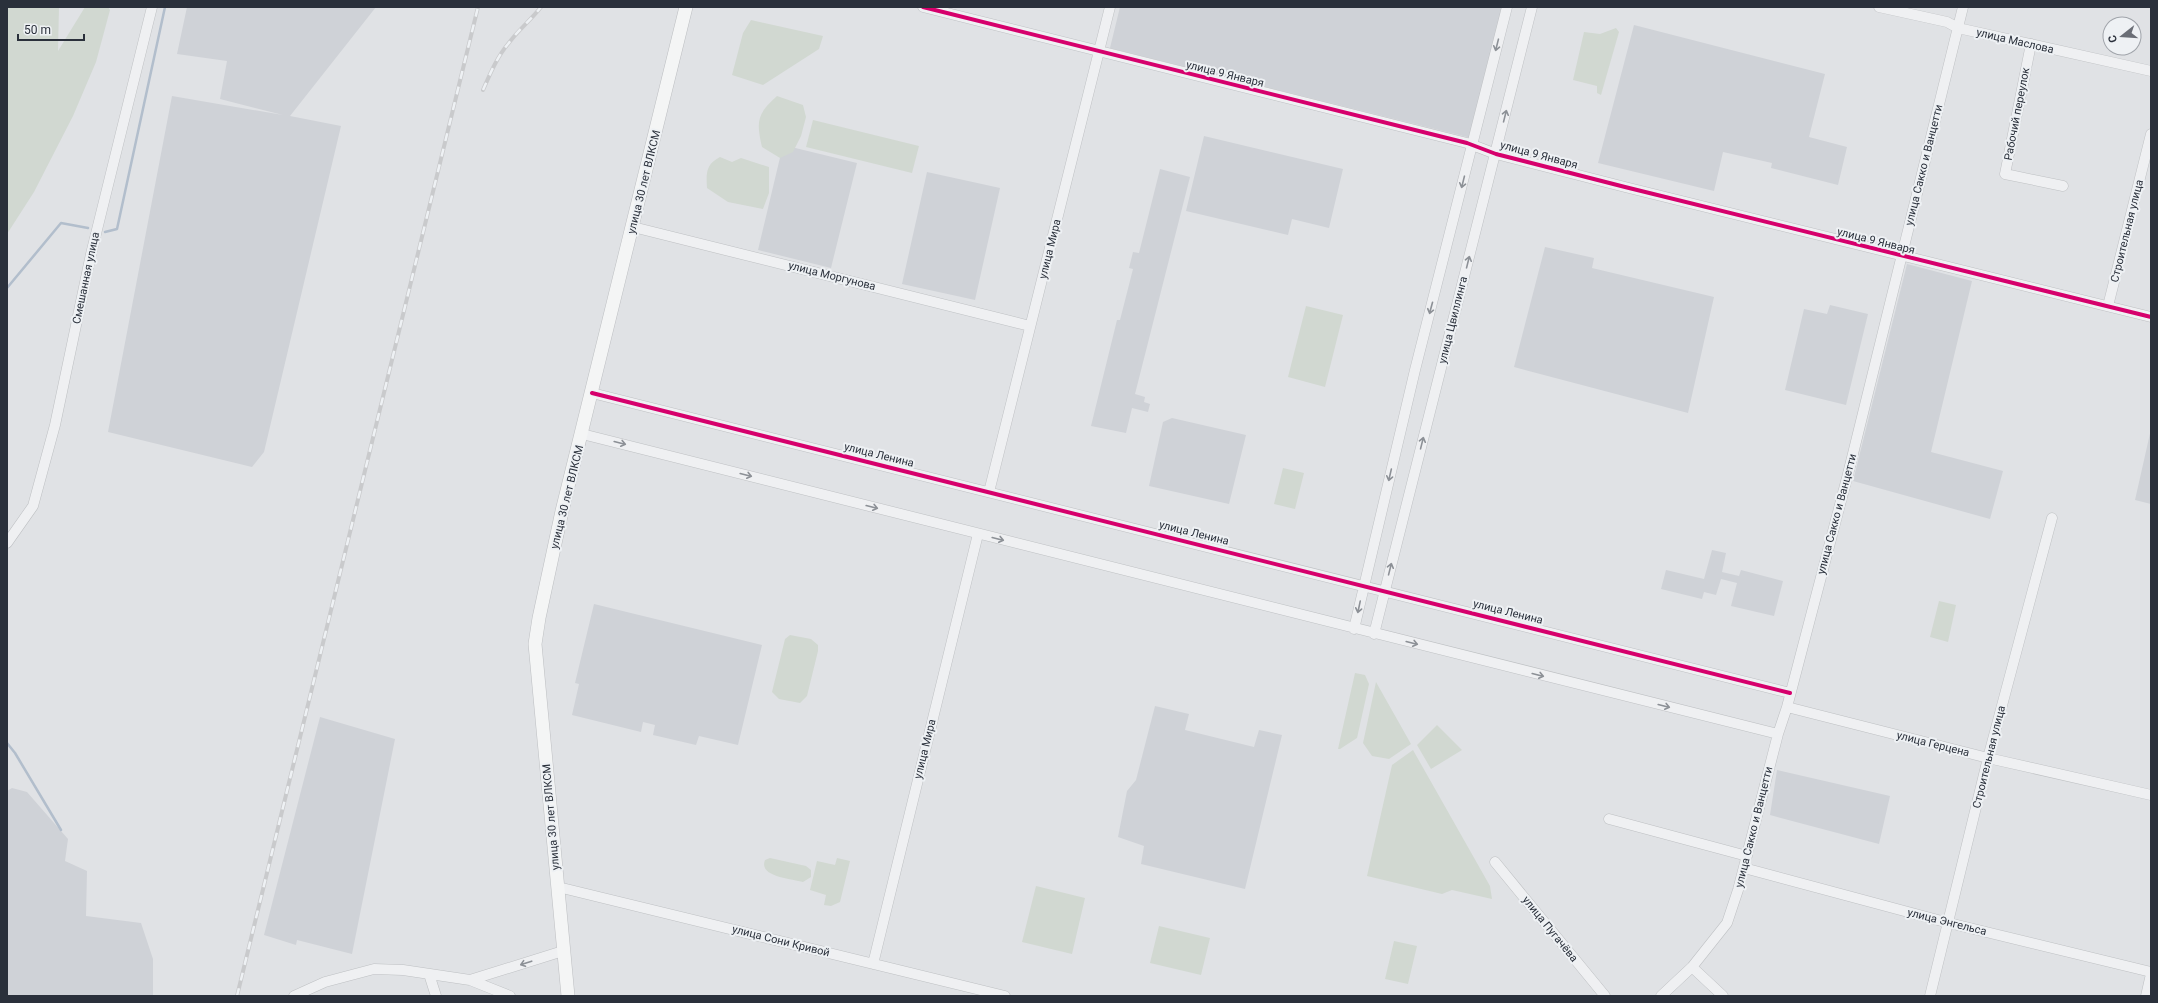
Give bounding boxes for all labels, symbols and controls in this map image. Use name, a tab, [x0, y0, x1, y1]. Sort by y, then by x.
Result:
scale bar	[18, 16, 84, 42]
north arrow	[2102, 16, 2142, 56]
text: 50 m	[24, 23, 51, 37]
street label: улица Маслова	[1975, 26, 2055, 56]
text: С	[2106, 33, 2120, 44]
one-way arrow	[1493, 38, 1501, 51]
street label: улица 9 Января	[1185, 58, 1265, 90]
street label: Рабочий переулок	[2002, 66, 2032, 162]
street label: улица Сакко и Ванцетти	[1903, 103, 1945, 227]
one-way arrow	[1502, 110, 1510, 123]
street label: улица 30 лет ВЛКСМ	[625, 129, 663, 235]
street label: улица 9 Января	[1499, 138, 1579, 172]
one-way arrow	[1458, 175, 1466, 188]
street label: Строительная улица	[2108, 178, 2146, 284]
street label: улица Мира	[1036, 218, 1064, 280]
street label: улица 9 Января	[1836, 225, 1916, 257]
street label: Смешанная улица	[70, 231, 102, 325]
one-way arrow	[1465, 256, 1472, 269]
street label: улица Моргунова	[787, 259, 877, 293]
street label: улица Цвиллинга	[1436, 275, 1470, 365]
one-way arrow	[1427, 301, 1434, 314]
one-way arrow	[1419, 436, 1426, 449]
one-way arrow	[613, 440, 626, 448]
street label: улица Ленина	[843, 440, 915, 470]
street label: улица 30 лет ВЛКСМ	[548, 444, 586, 550]
street label: улица Сакко и Ванцетти	[1815, 452, 1859, 576]
one-way arrow	[1385, 468, 1393, 481]
one-way arrow	[739, 472, 752, 480]
one-way arrow	[865, 504, 878, 511]
street label: улица Ленина	[1158, 518, 1230, 548]
one-way arrow	[991, 536, 1004, 543]
one-way arrow	[1387, 562, 1394, 575]
street label: улица Ленина	[1472, 597, 1544, 627]
one-way arrow	[1354, 600, 1362, 613]
one-way arrow	[1405, 640, 1418, 648]
one-way arrow	[1531, 671, 1544, 679]
one-way arrow	[1658, 703, 1671, 710]
street label: Строительная улица	[1970, 704, 2008, 810]
street label: улица Мира	[911, 718, 939, 780]
street label: улица Герцена	[1895, 729, 1971, 759]
street label: улица 30 лет ВЛКСМ	[540, 763, 562, 871]
street label: улица Сакко и Ванцетти	[1733, 765, 1775, 889]
street label: улица Пугачёва	[1520, 894, 1580, 964]
street label: улица Энгельса	[1906, 906, 1988, 938]
street label: улица Сони Кривой	[731, 923, 831, 959]
one-way arrow	[520, 960, 533, 967]

